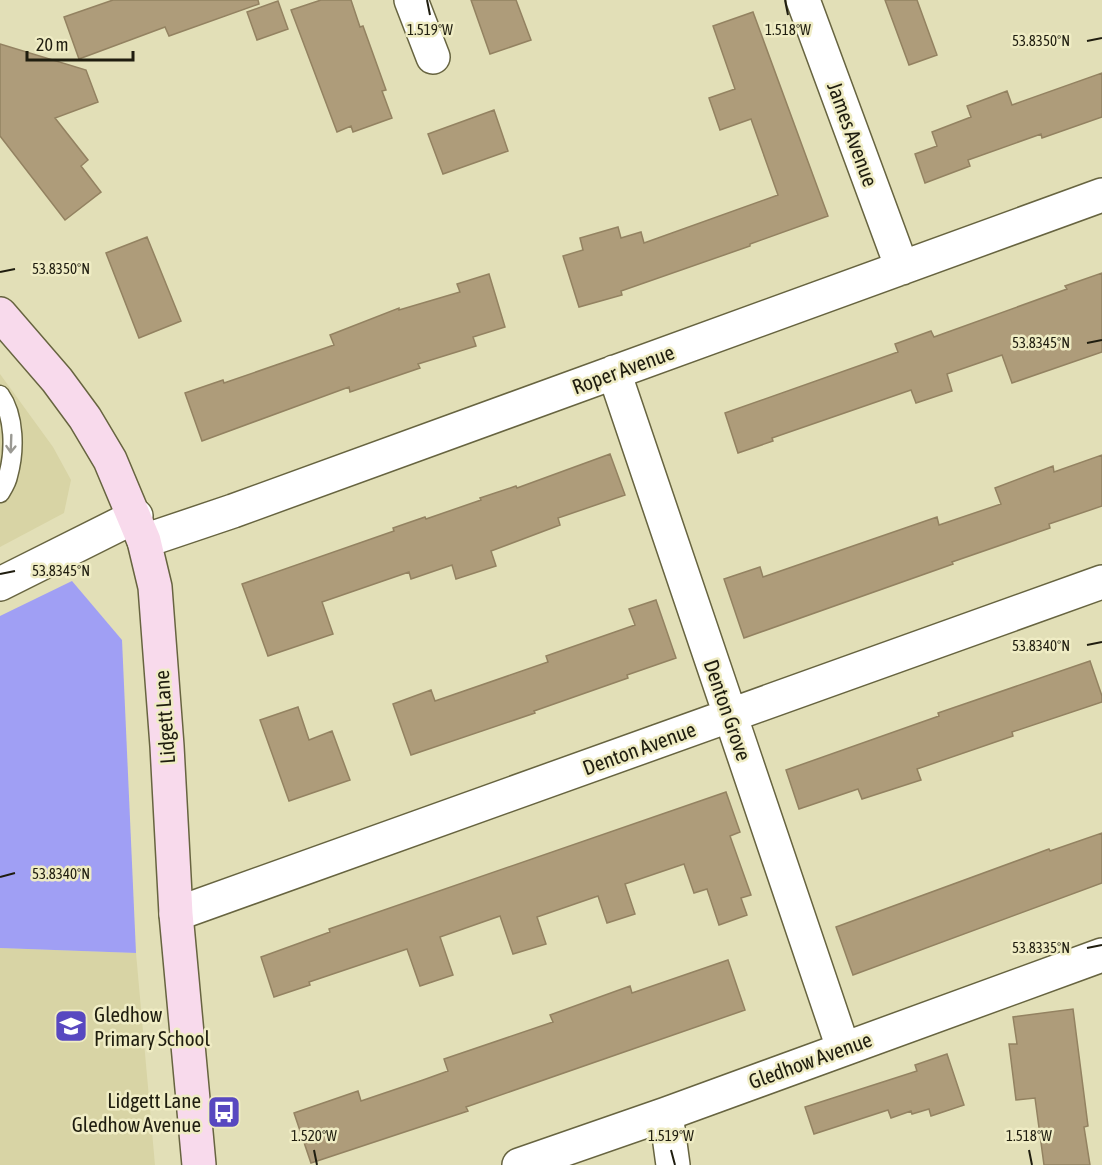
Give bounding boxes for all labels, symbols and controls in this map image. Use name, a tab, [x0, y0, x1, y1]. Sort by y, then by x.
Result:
text: 1.519°W	[407, 21, 453, 38]
text: 1.518°W	[765, 21, 811, 38]
scale bar	[27, 24, 134, 62]
text: 53.8350°N	[1012, 32, 1070, 49]
text: 20 m	[36, 34, 68, 55]
street label: James Avenue	[823, 78, 883, 190]
text: 53.8350°N	[32, 260, 90, 277]
text: 53.8345°N	[1012, 334, 1070, 351]
street label: Roper Avenue	[569, 339, 677, 399]
one-way arrow	[6, 434, 17, 454]
text: 53.8345°N	[32, 562, 90, 579]
text: 53.8340°N	[1012, 637, 1070, 654]
street label: Denton Grove	[700, 656, 756, 764]
street label: Lidgett Lane	[149, 669, 179, 765]
street label: Denton Avenue	[579, 716, 699, 780]
text: 53.8340°N	[32, 865, 90, 882]
text: 53.8335°N	[1012, 939, 1070, 956]
place label: Gledhow Primary School	[94, 1002, 210, 1050]
school or university icon: Gledhow Primary School	[53, 1008, 89, 1044]
street label: Gledhow Avenue	[745, 1027, 875, 1093]
place label: Lidgett Lane Gledhow Avenue	[72, 1088, 201, 1136]
bus stop icon: Lidgett Lane Gledhow Avenue	[206, 1094, 242, 1130]
text: 1.520°W	[291, 1127, 337, 1144]
text: 1.519°W	[648, 1127, 694, 1144]
text: 1.518°W	[1006, 1127, 1052, 1144]

